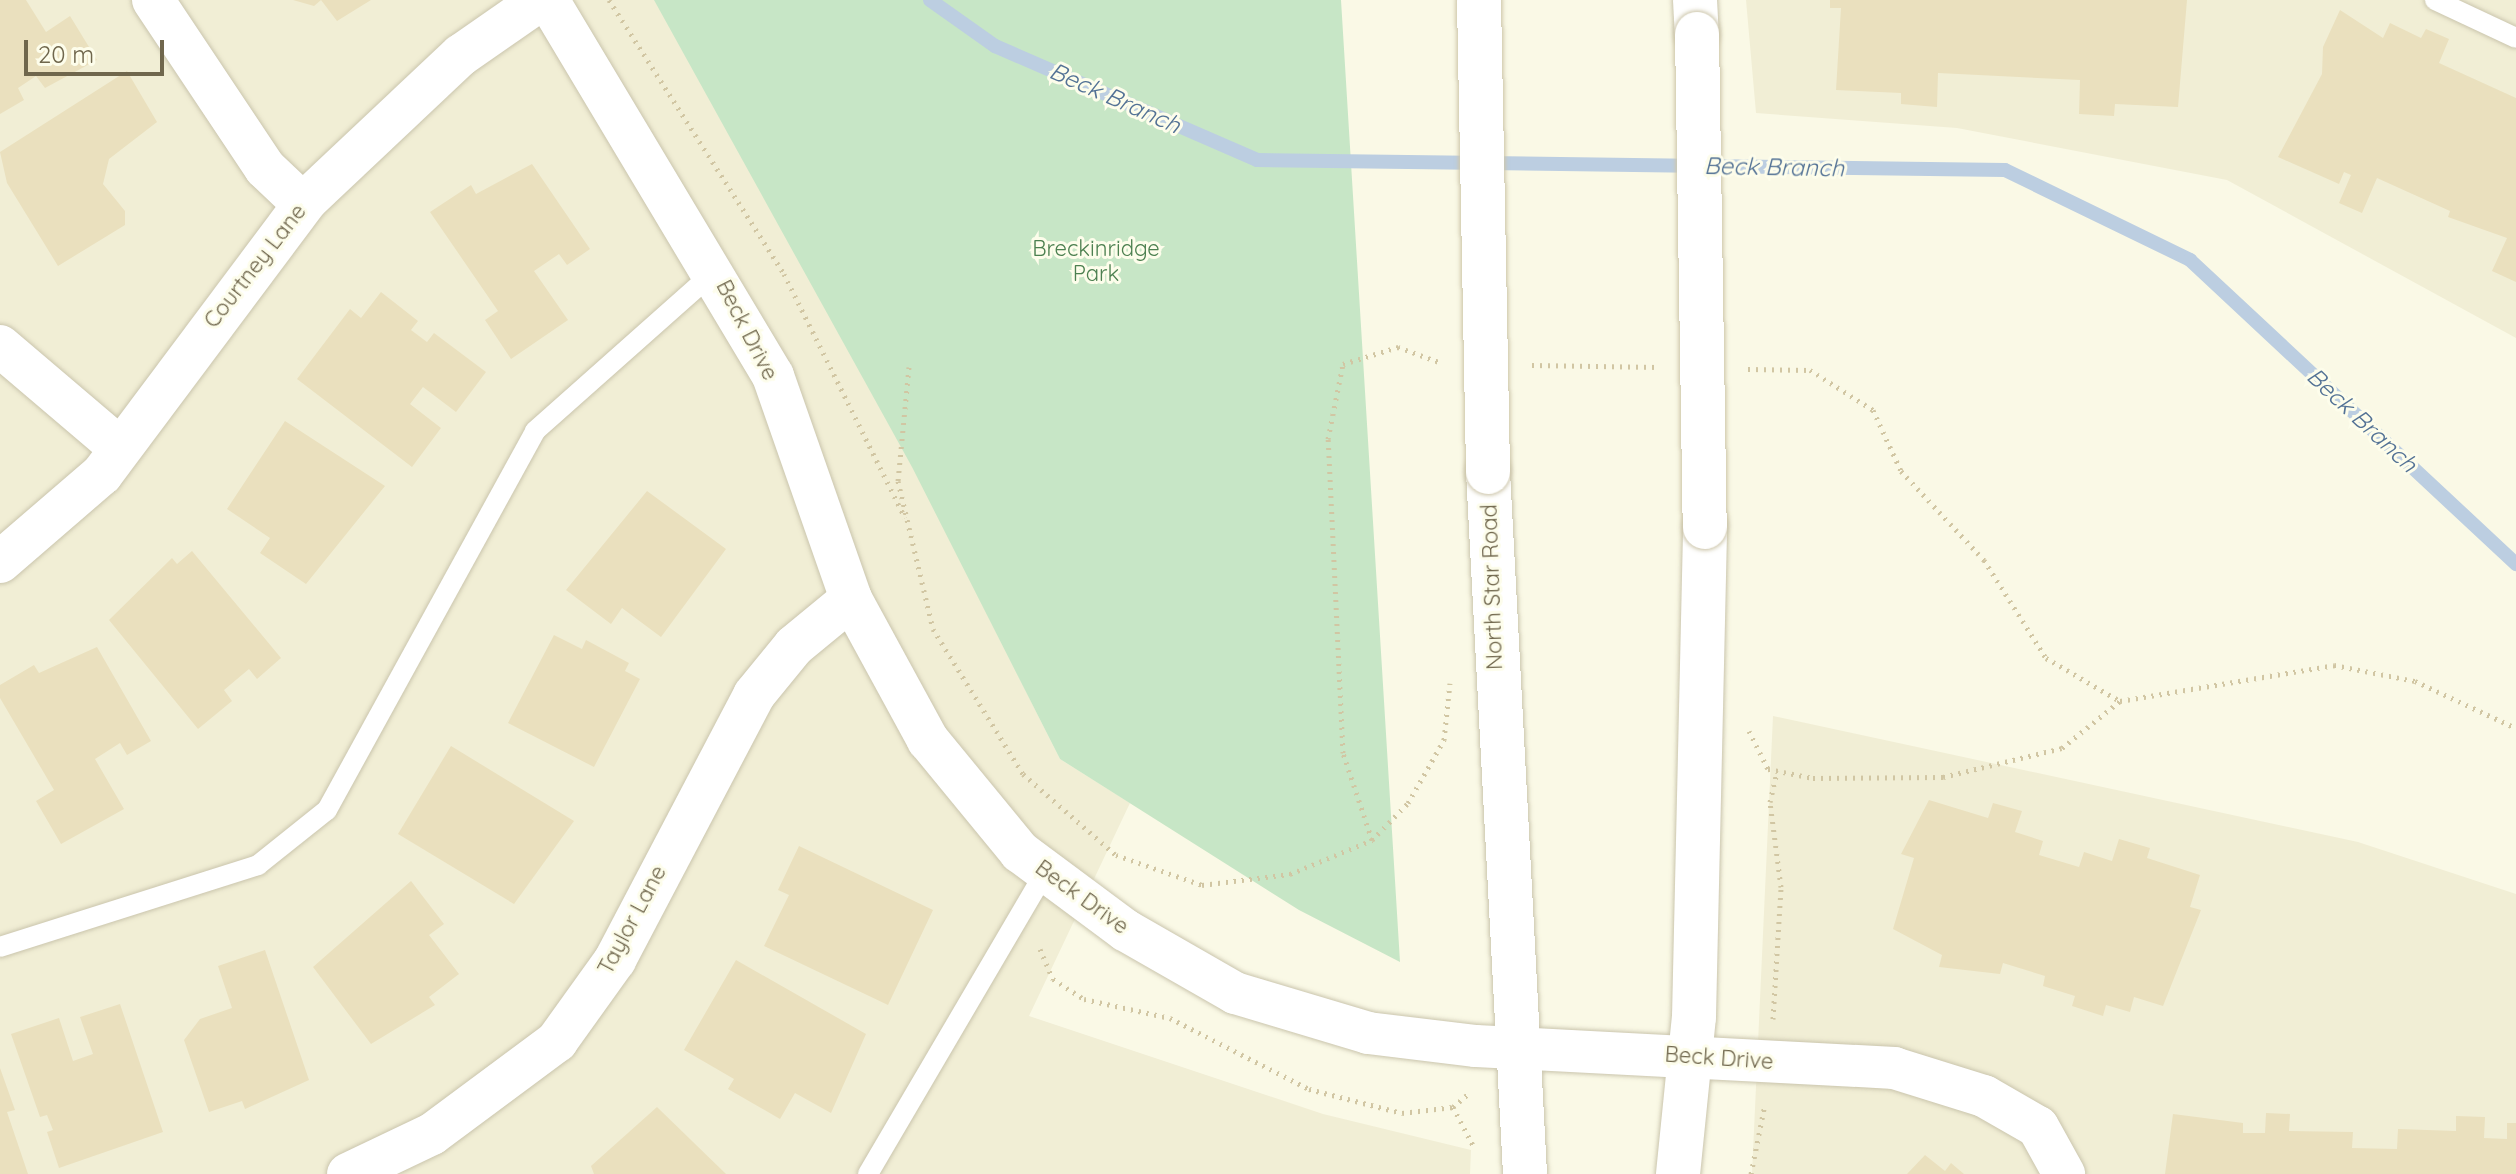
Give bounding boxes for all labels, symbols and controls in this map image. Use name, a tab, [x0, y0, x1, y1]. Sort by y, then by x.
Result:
scale bar	[28, 24, 168, 74]
text: 20 m	[38, 39, 94, 69]
water label: Beck Branch	[1045, 56, 1185, 140]
water label: Beck Branch	[1704, 151, 1844, 183]
street label: Courtney Lane	[198, 199, 312, 333]
park label: Breckinridge Park	[1032, 235, 1160, 286]
street label: Beck Drive	[711, 276, 783, 384]
water label: Beck Branch	[2301, 362, 2423, 478]
street label: North Star Road	[1476, 504, 1508, 670]
street label: Beck Drive	[1030, 854, 1134, 940]
street label: Taylor Lane	[592, 861, 672, 979]
street label: Beck Drive	[1664, 1041, 1774, 1075]

